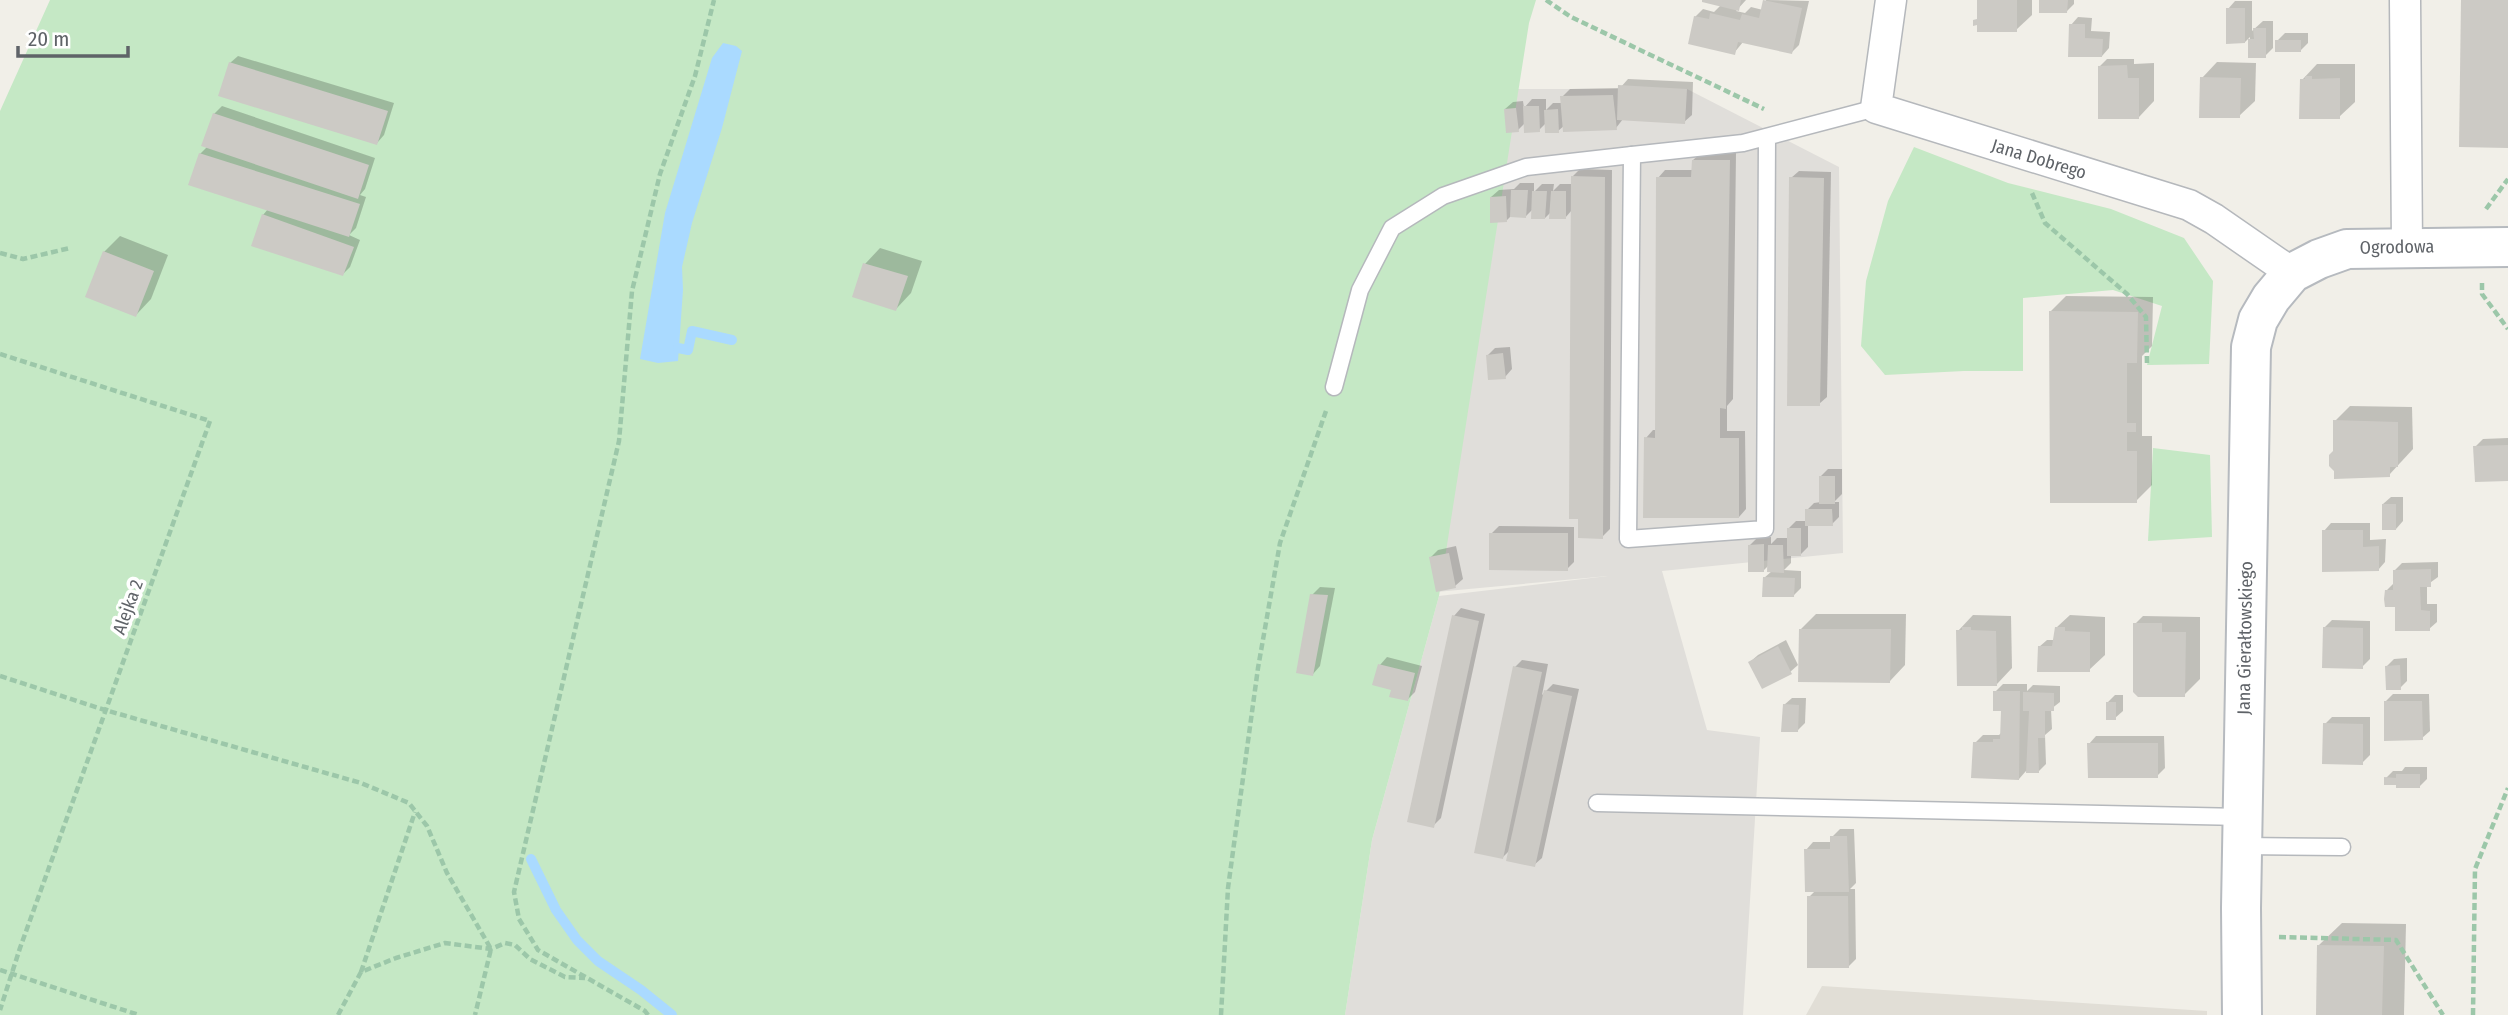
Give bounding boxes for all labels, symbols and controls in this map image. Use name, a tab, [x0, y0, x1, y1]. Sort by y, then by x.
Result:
scale bar	[18, 14, 128, 58]
text: 20 m	[28, 26, 69, 52]
street label: Jana Dobrego	[1989, 134, 2089, 184]
street label: Ogrodowa	[2360, 235, 2435, 259]
street label: Jana Gierałtowskiego	[2233, 561, 2257, 715]
street label: Alejka 2	[108, 577, 148, 637]

